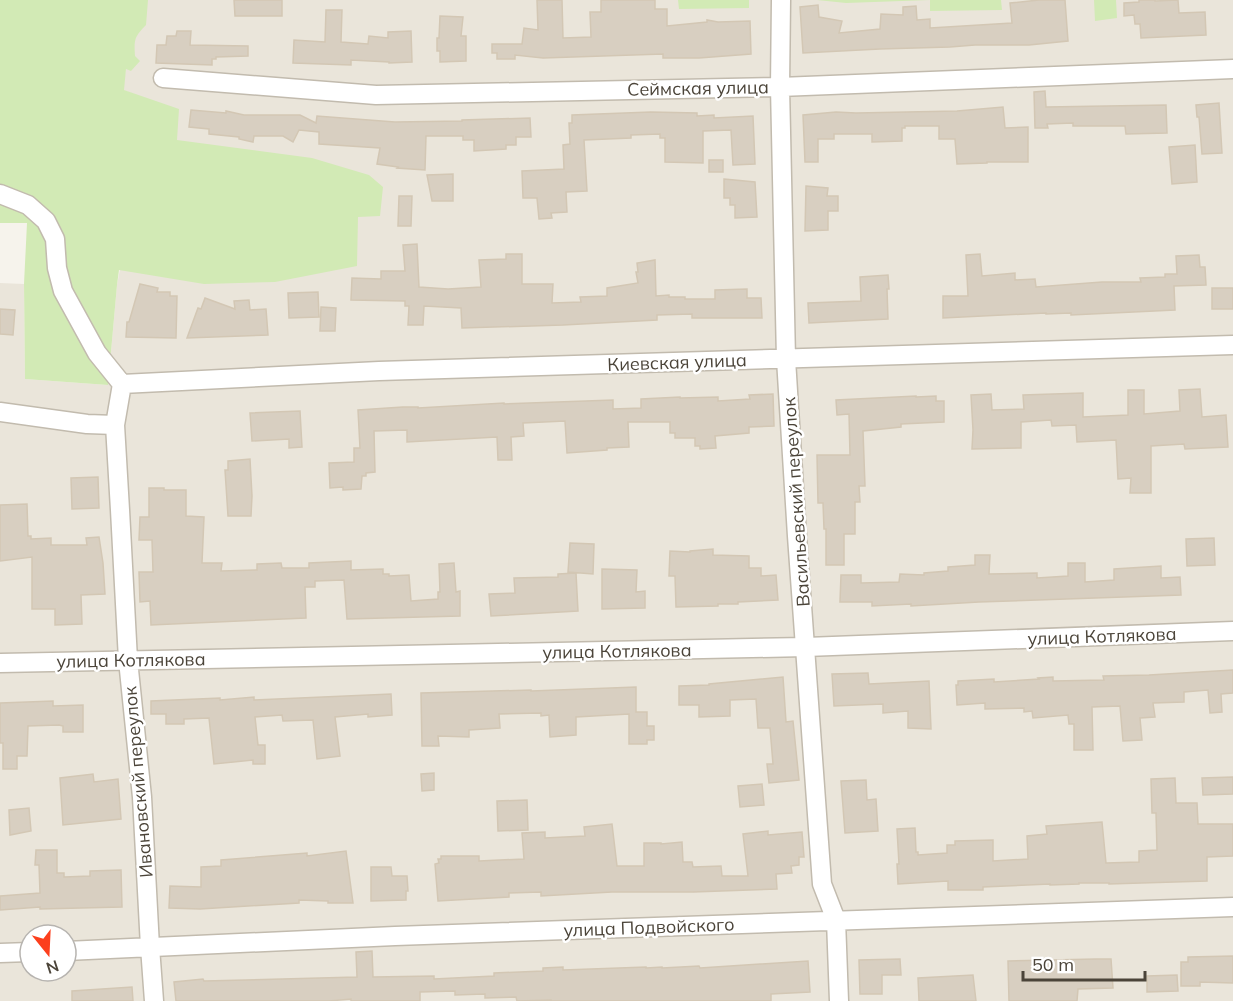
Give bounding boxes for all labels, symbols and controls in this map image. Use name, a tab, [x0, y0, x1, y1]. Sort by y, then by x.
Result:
street label: Сеймская улица	[627, 75, 769, 101]
street label: Киевская улица	[607, 348, 747, 376]
street label: Васильевский переулок	[777, 396, 815, 607]
street label: улица Котлякова	[1027, 622, 1177, 650]
street label: улица Котлякова	[542, 638, 692, 664]
street label: улица Котлякова	[56, 647, 206, 673]
street label: Ивановский переулок	[118, 685, 158, 879]
street label: улица Подвойского	[563, 913, 735, 941]
north arrow	[18, 923, 78, 983]
scale bar	[1023, 944, 1144, 982]
text: 50 m	[1032, 953, 1074, 976]
text: N	[44, 956, 61, 979]

